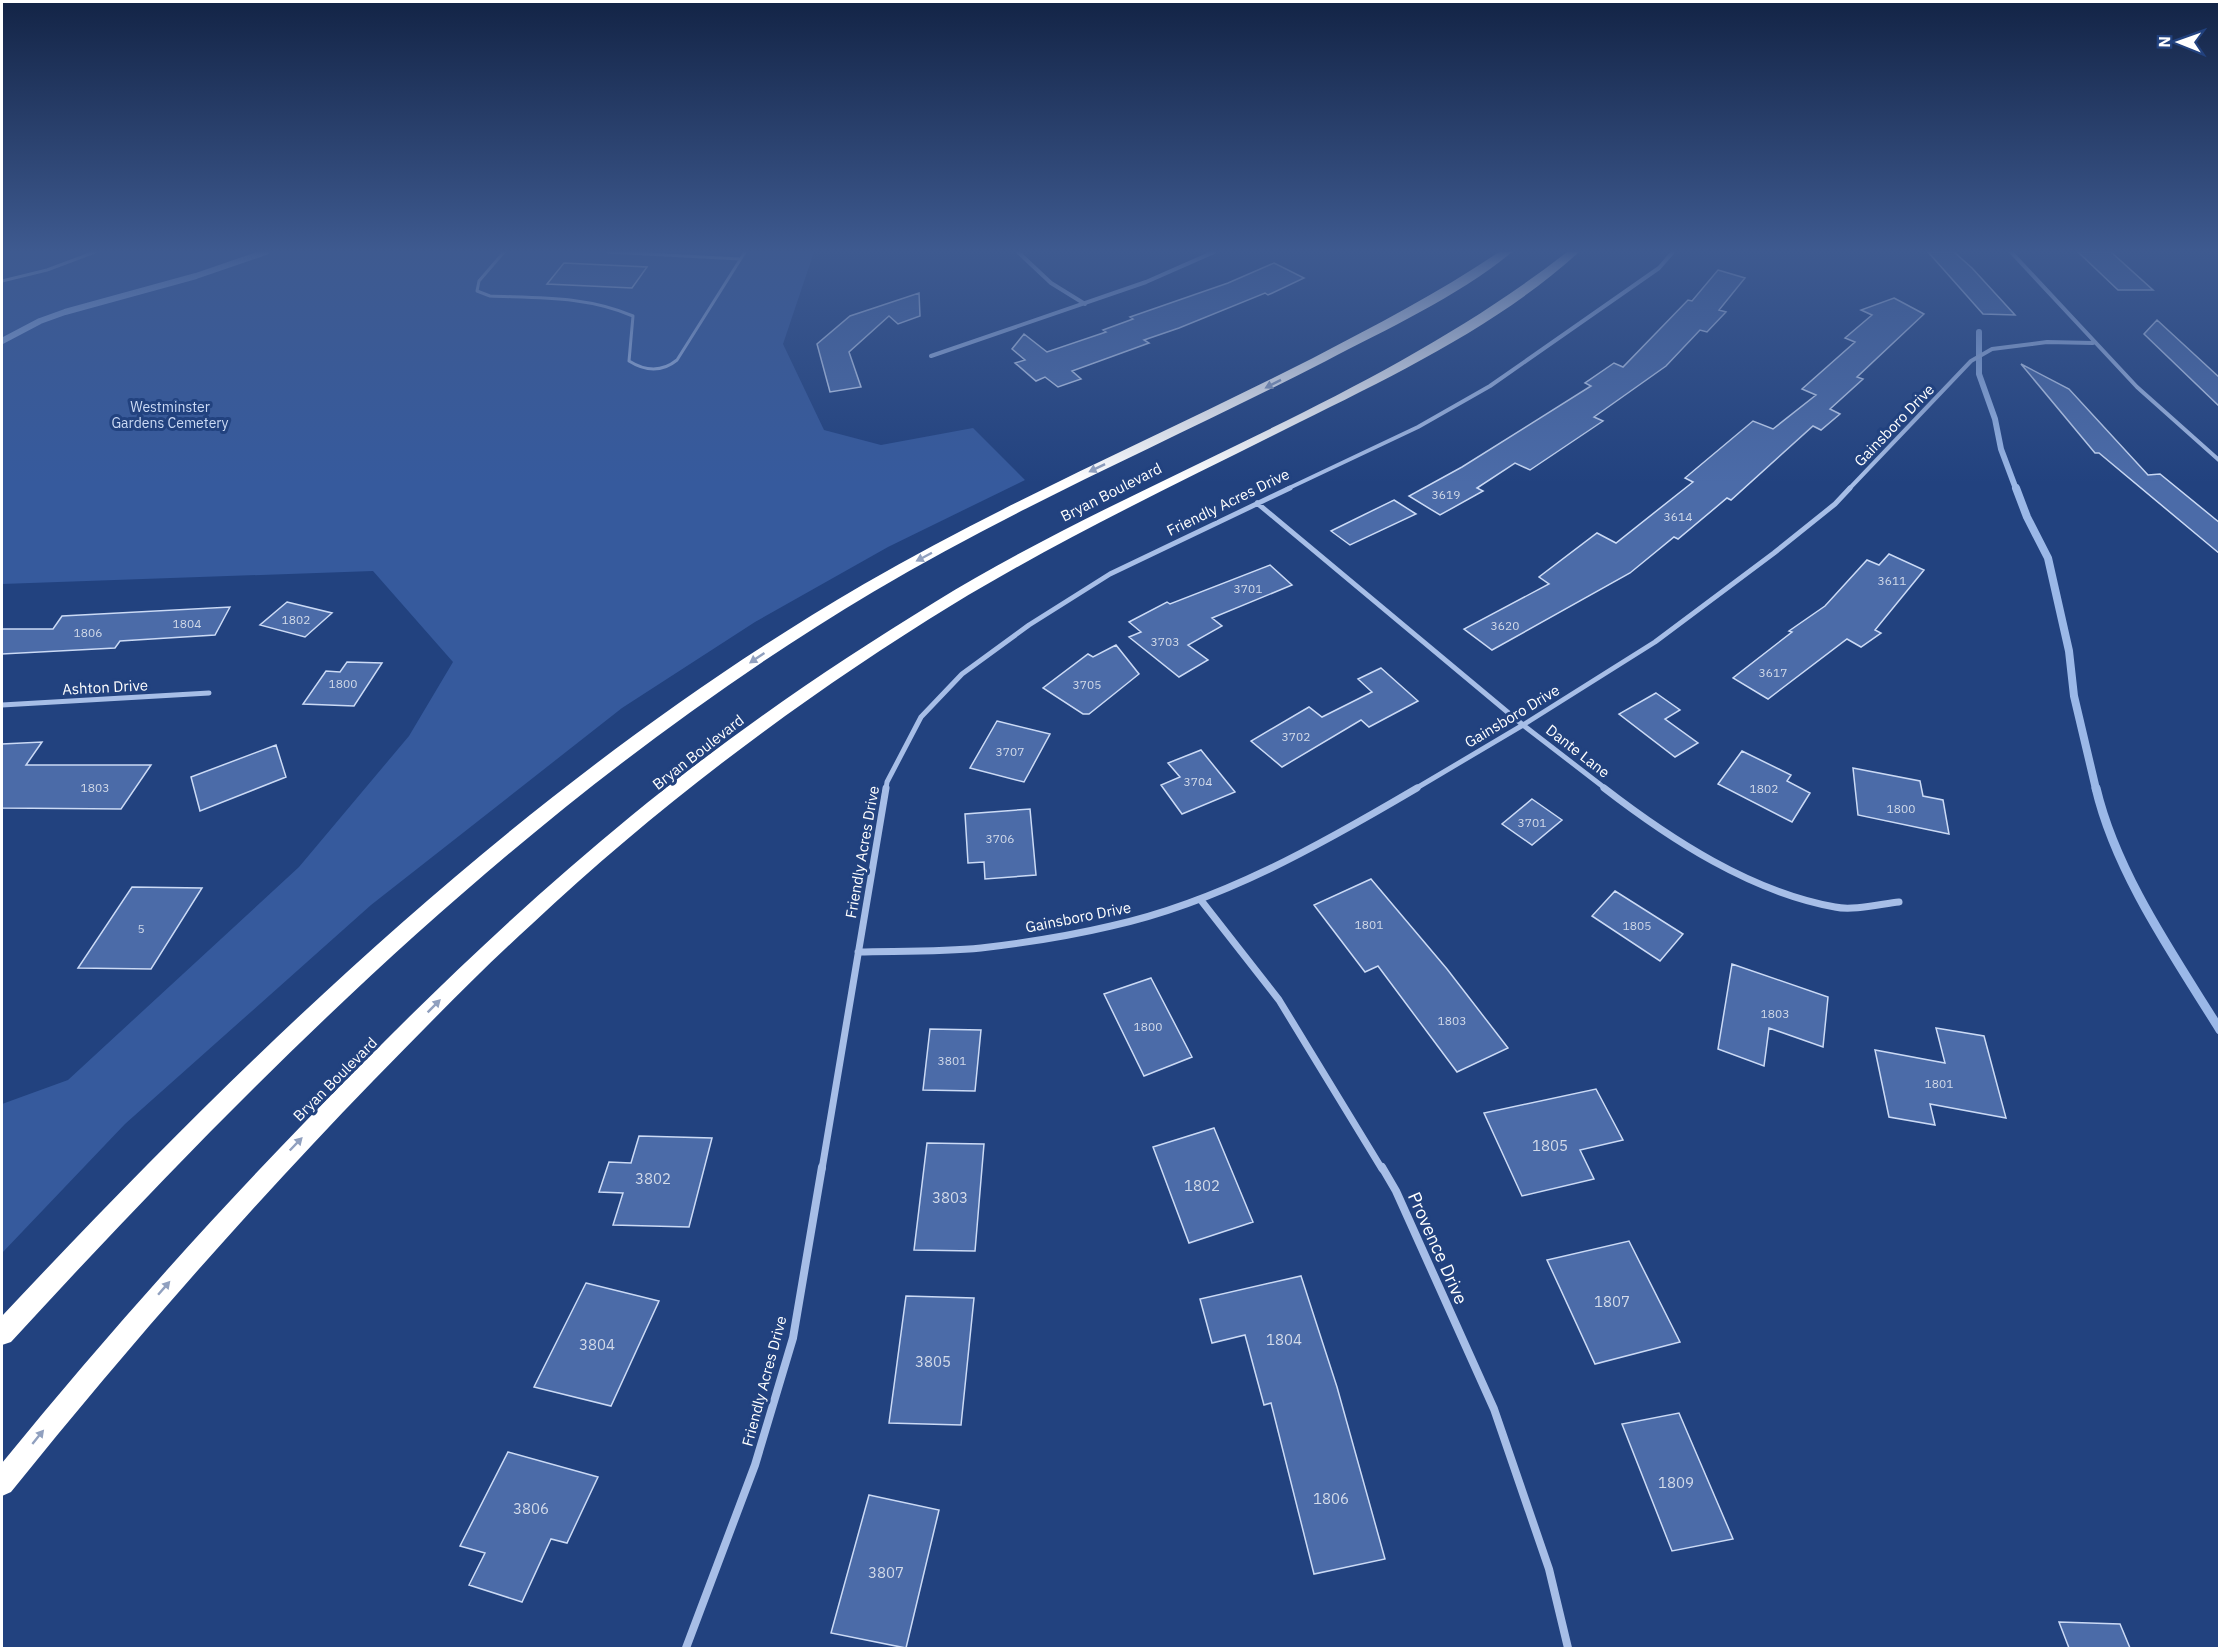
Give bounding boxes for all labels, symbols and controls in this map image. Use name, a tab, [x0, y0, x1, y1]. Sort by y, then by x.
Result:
north arrow	[2149, 12, 2209, 72]
text: N	[2154, 36, 2174, 48]
one-way arrow	[1265, 379, 1282, 389]
street label: Gainsboro Drive	[1850, 380, 1938, 470]
park label: Westminster Gardens Cemetery	[111, 398, 229, 432]
street label: Bryan Boulevard	[1057, 458, 1165, 526]
one-way arrow	[1089, 464, 1106, 473]
street label: Friendly Acres Drive	[1164, 464, 1292, 540]
house number: 3619	[1432, 487, 1460, 502]
house number: 3614	[1664, 509, 1692, 524]
one-way arrow	[915, 552, 932, 562]
house number: 3611	[1878, 573, 1906, 588]
house number: 3701	[1234, 581, 1262, 596]
house number: 1802	[282, 612, 310, 627]
house number: 1804	[173, 616, 201, 631]
house number: 3620	[1491, 618, 1519, 633]
house number: 1806	[74, 625, 102, 640]
house number: 3703	[1151, 634, 1179, 649]
one-way arrow	[749, 652, 765, 663]
house number: 3617	[1759, 665, 1787, 680]
street label: Ashton Drive	[62, 675, 148, 699]
house number: 1800	[329, 676, 357, 691]
house number: 3705	[1073, 677, 1101, 692]
street label: Gainsboro Drive	[1461, 680, 1563, 752]
street label: Bryan Boulevard	[648, 710, 748, 794]
street label: Dante Lane	[1542, 720, 1614, 782]
house number: 3702	[1282, 729, 1310, 744]
house number: 3707	[996, 744, 1024, 759]
house number: 3704	[1184, 774, 1212, 789]
house number: 1803	[81, 780, 109, 795]
house number: 1802	[1750, 781, 1778, 796]
street label: Friendly Acres Drive	[841, 784, 883, 920]
house number: 1800	[1887, 801, 1915, 816]
house number: 3701	[1518, 815, 1546, 830]
house number: 3706	[986, 831, 1014, 846]
street label: Gainsboro Drive	[1024, 897, 1132, 937]
house number: 1801	[1355, 917, 1383, 932]
house number: 1805	[1623, 918, 1651, 933]
house number: 5	[137, 921, 145, 936]
one-way arrow	[426, 1000, 440, 1014]
house number: 1803	[1761, 1006, 1789, 1021]
house number: 1803	[1438, 1013, 1466, 1028]
house number: 1800	[1134, 1019, 1162, 1034]
street label: Bryan Boulevard	[289, 1033, 381, 1125]
house number: 3801	[938, 1053, 966, 1068]
house number: 1801	[1925, 1076, 1953, 1091]
house number: 1805	[1532, 1136, 1568, 1155]
one-way arrow	[289, 1137, 303, 1152]
house number: 3802	[635, 1169, 671, 1188]
house number: 1802	[1184, 1176, 1220, 1195]
house number: 3803	[932, 1188, 968, 1207]
street label: Provence Drive	[1403, 1188, 1473, 1308]
one-way arrow	[157, 1281, 170, 1296]
house number: 1807	[1594, 1292, 1630, 1311]
street label: Friendly Acres Drive	[737, 1314, 791, 1448]
house number: 1804	[1266, 1330, 1302, 1349]
house number: 3804	[579, 1335, 615, 1354]
house number: 3805	[915, 1352, 951, 1371]
one-way arrow	[32, 1429, 45, 1445]
house number: 1809	[1658, 1473, 1694, 1492]
house number: 1806	[1313, 1489, 1349, 1508]
house number: 3806	[513, 1499, 549, 1518]
house number: 3807	[868, 1563, 904, 1582]

